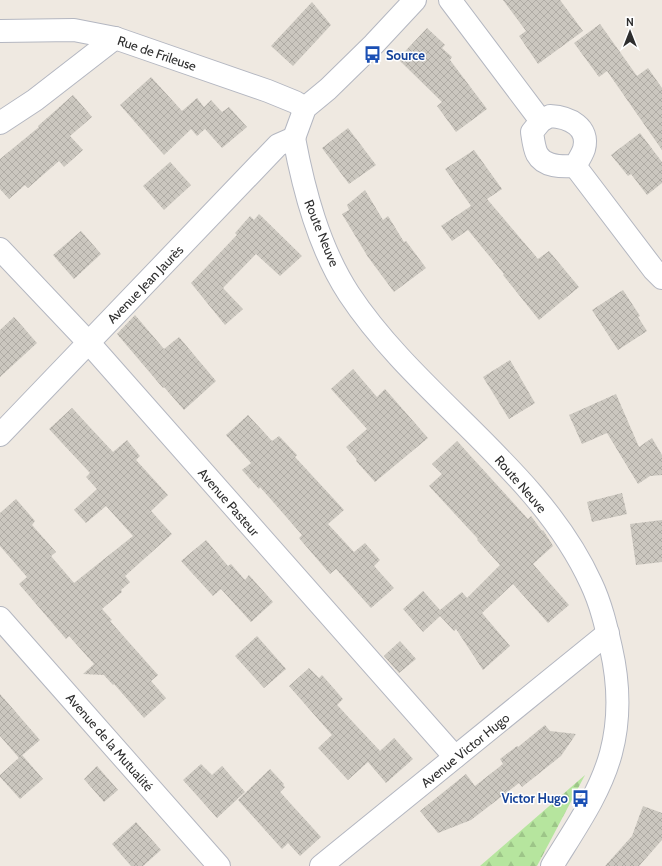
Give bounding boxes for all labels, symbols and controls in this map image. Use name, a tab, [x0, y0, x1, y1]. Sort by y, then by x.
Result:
north arrow	[610, 12, 650, 52]
text: N	[626, 15, 634, 29]
street label: Rue de Frileuse	[115, 32, 199, 74]
bus stop icon: Source	[363, 45, 383, 65]
place label: Source	[386, 47, 425, 63]
street label: Route Neuve	[301, 197, 343, 269]
street label: Avenue Jean Jaurès	[104, 241, 187, 326]
street label: Route Neuve	[492, 452, 550, 516]
street label: Avenue Pasteur	[195, 465, 263, 540]
street label: Avenue de la Mutualité	[63, 690, 157, 795]
street label: Avenue Victor Hugo	[417, 709, 513, 791]
bus stop icon: Victor Hugo	[571, 788, 591, 808]
place label: Victor Hugo	[502, 790, 569, 806]

